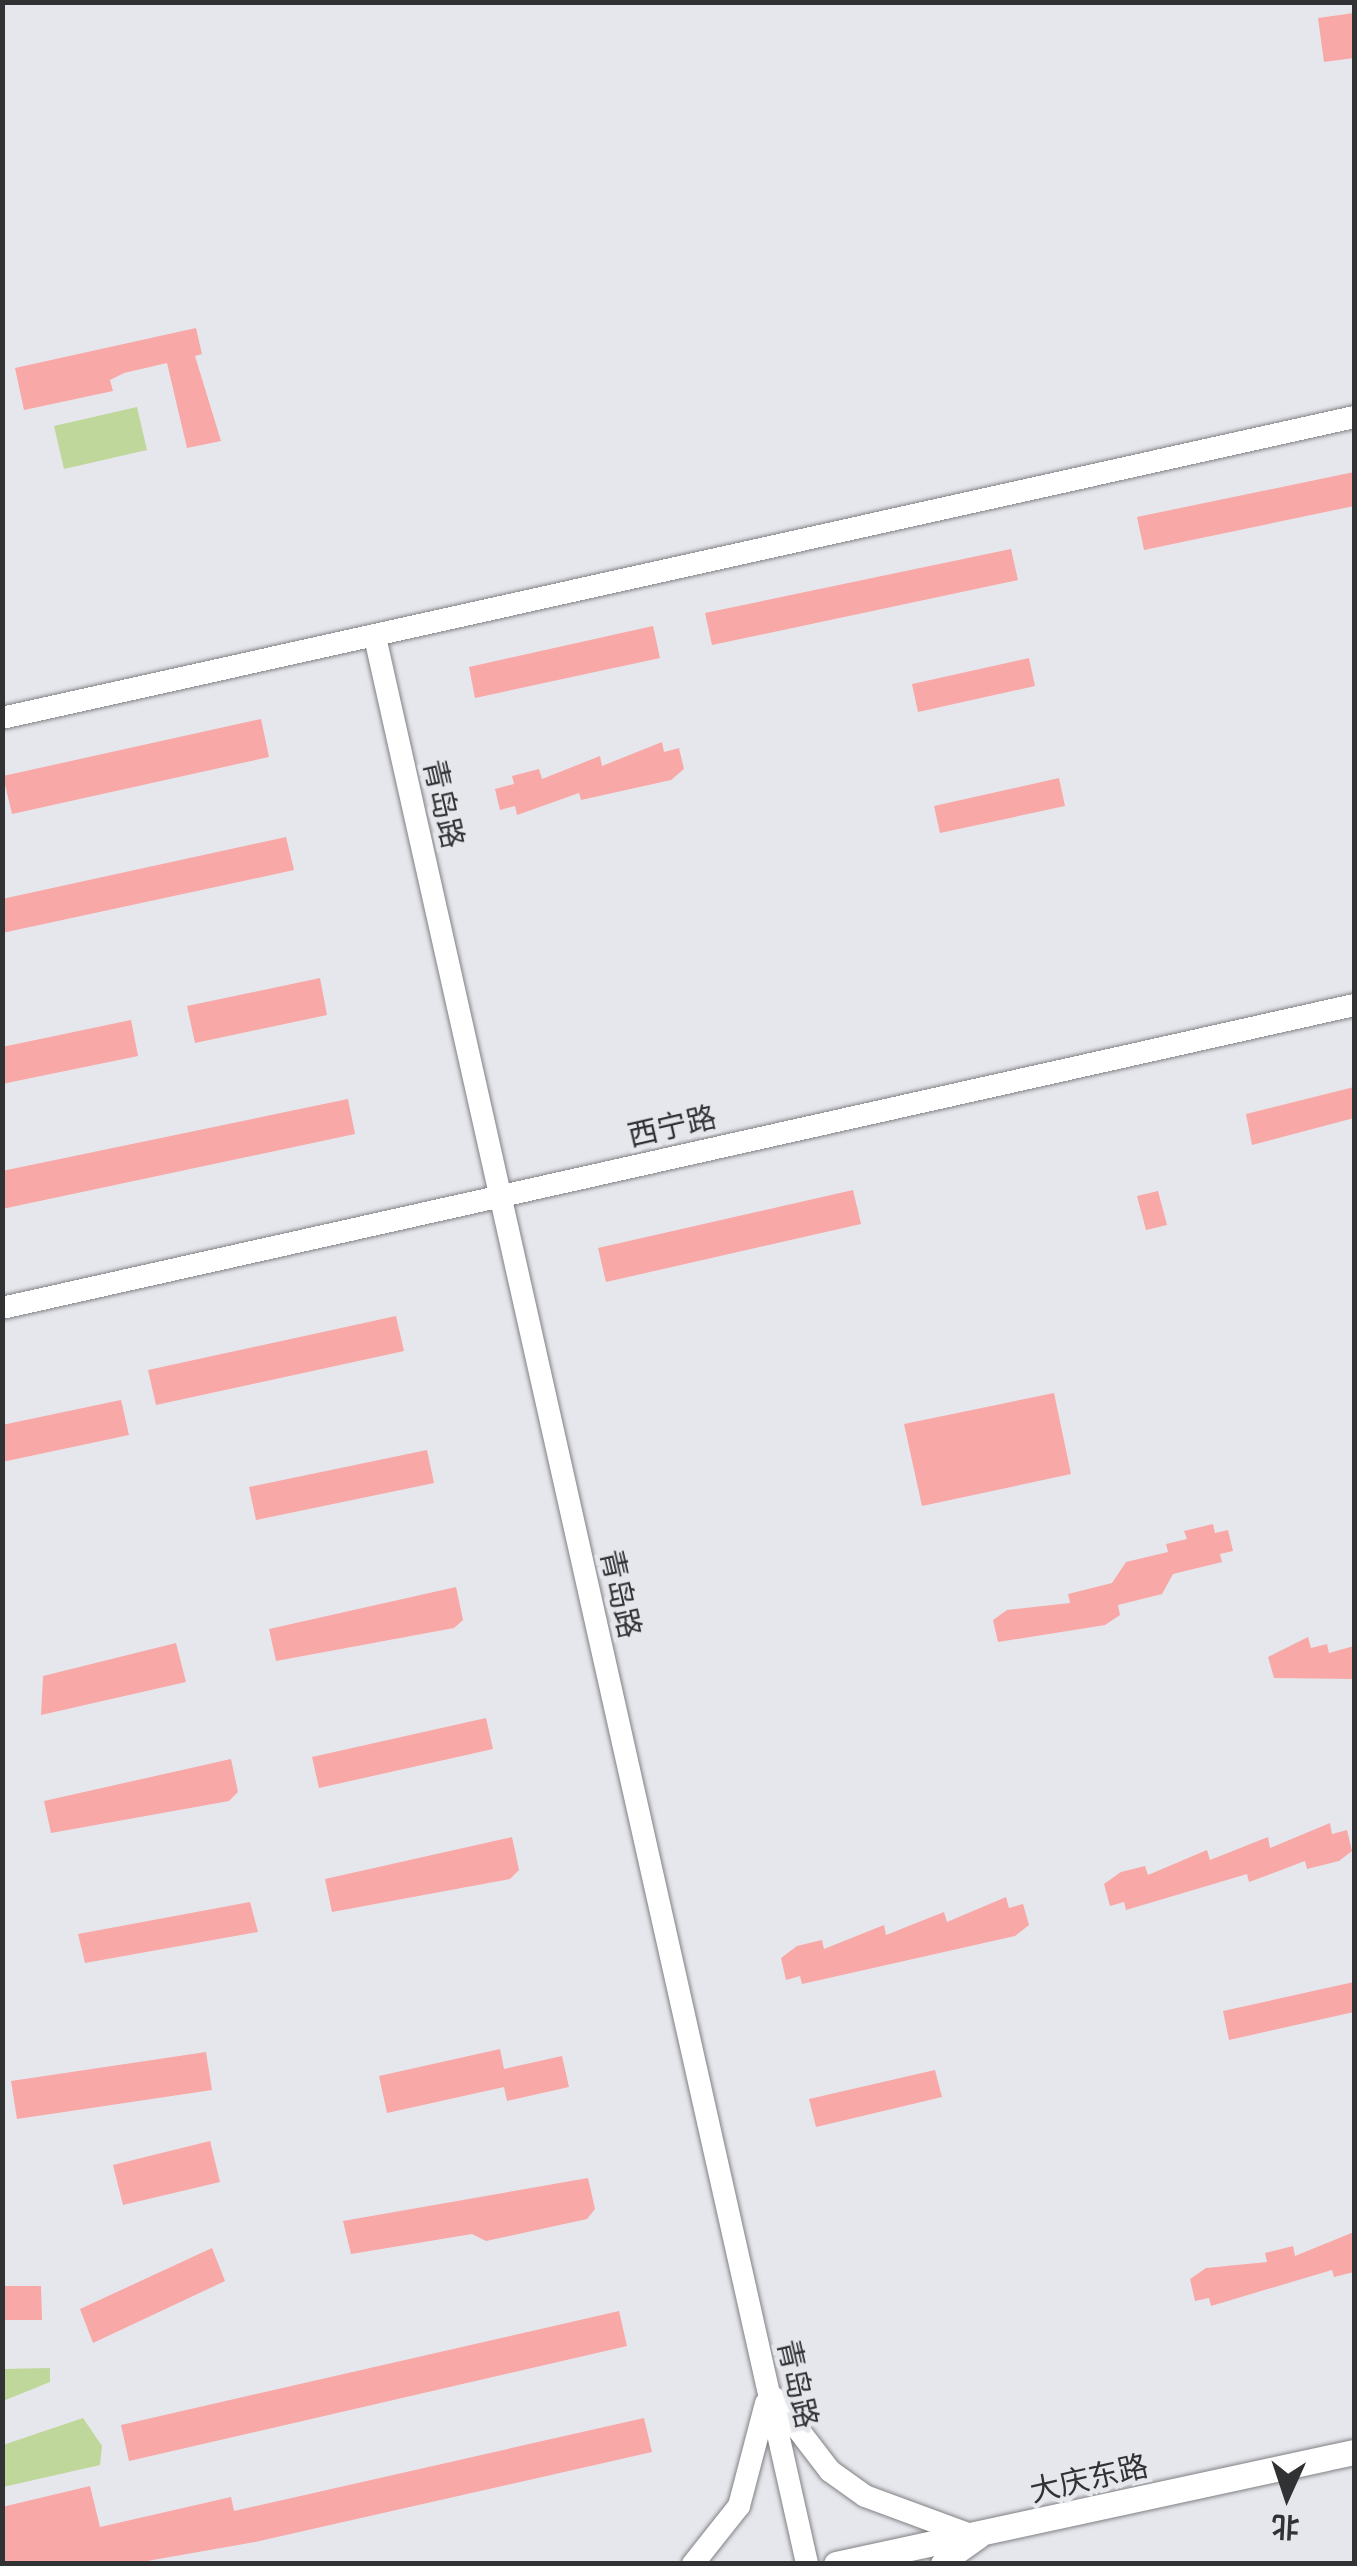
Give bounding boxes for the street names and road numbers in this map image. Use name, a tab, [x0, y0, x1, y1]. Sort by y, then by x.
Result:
street label: 青岛路	[415, 756, 471, 852]
street label: 西宁路	[624, 1099, 720, 1155]
street label: 青岛路	[592, 1546, 648, 1642]
street label: 青岛路	[769, 2336, 825, 2432]
street label: 大庆东路	[1026, 2448, 1152, 2510]

